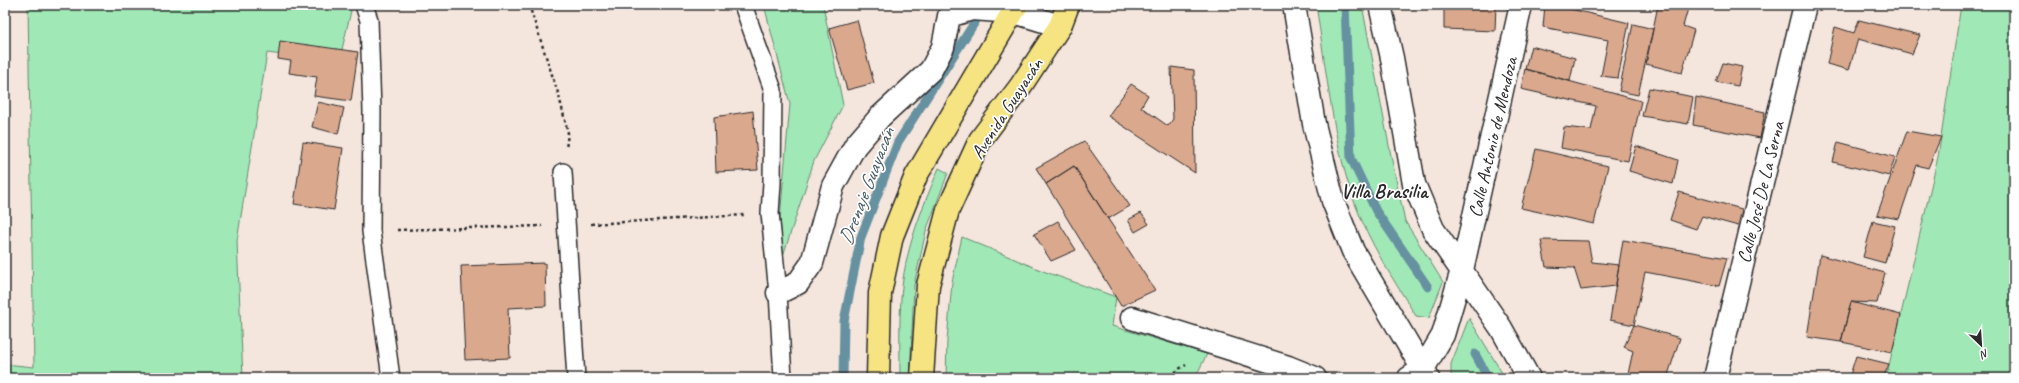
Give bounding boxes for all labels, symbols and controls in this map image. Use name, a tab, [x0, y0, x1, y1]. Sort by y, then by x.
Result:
street label: Avenida Guayacán	[965, 53, 1049, 164]
street label: Calle Antonio de Mendoza	[1463, 53, 1524, 220]
street label: Calle José De La Serna	[1732, 117, 1791, 266]
water label: Drenaje Guayacán	[833, 122, 901, 248]
district label: Villa Brasilia	[1341, 179, 1429, 204]
north arrow	[1961, 325, 2001, 365]
text: N	[1977, 346, 1991, 363]

